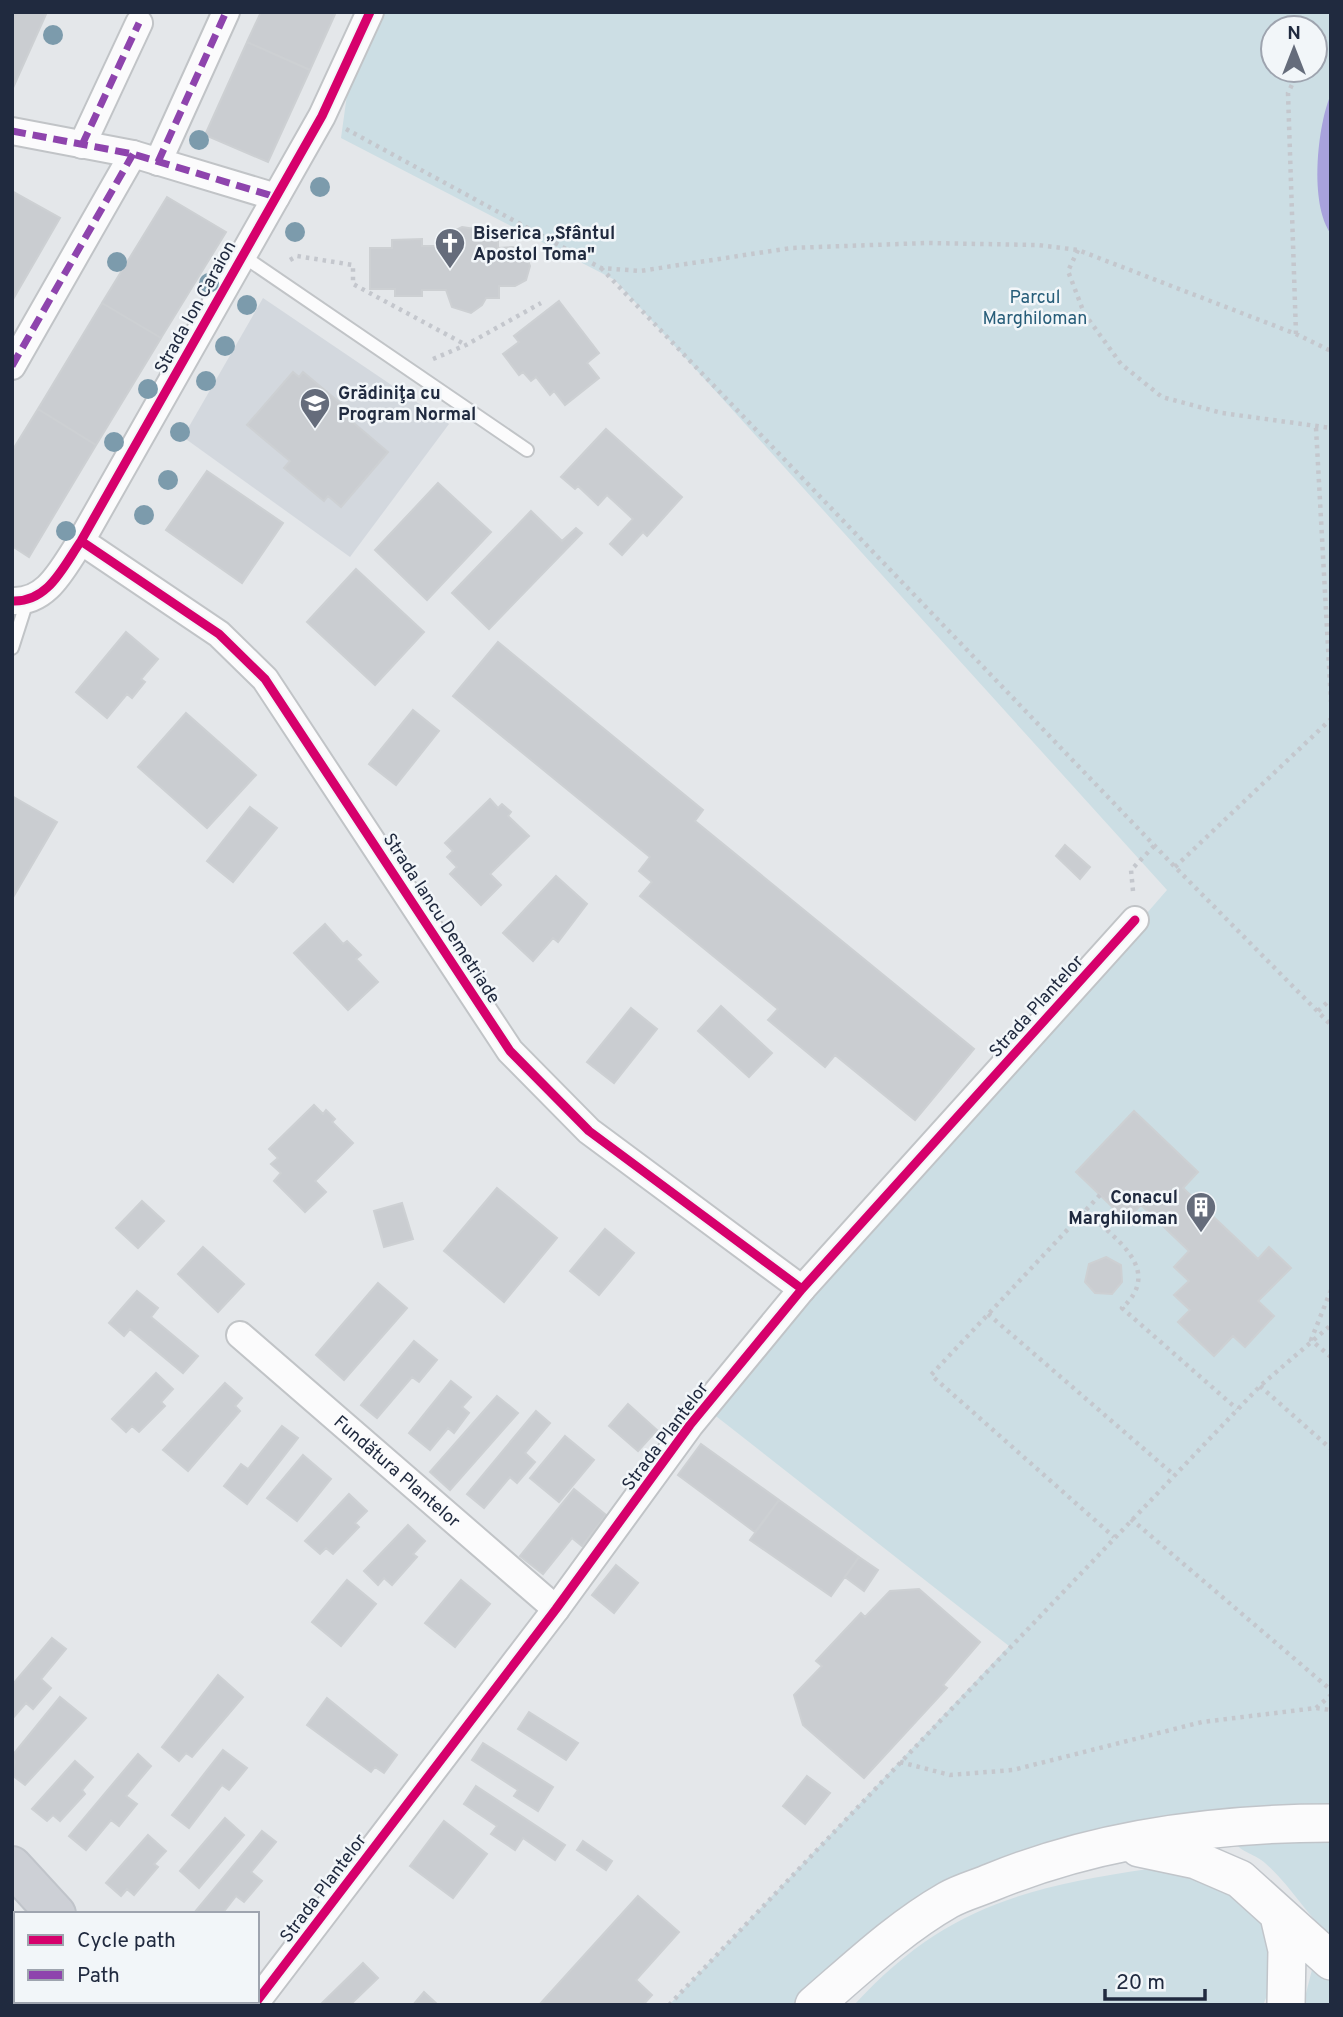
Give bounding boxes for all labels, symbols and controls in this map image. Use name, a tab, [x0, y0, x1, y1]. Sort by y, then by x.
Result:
north arrow	[1259, 14, 1329, 84]
text: N	[1287, 22, 1301, 46]
place label: Biserica „Sfântul Apostol Toma"	[473, 223, 615, 267]
church icon: Biserica „Sfântul Apostol Toma"	[433, 226, 467, 270]
street label: Strada Ion Caraion	[150, 237, 242, 378]
park label: Parcul Marghiloman	[983, 287, 1087, 331]
place label: Grădiniţa cu Program Normal	[338, 383, 476, 427]
school or university icon: Grădiniţa cu Program Normal	[298, 386, 332, 430]
street label: Strada Iancu Demetriade	[377, 829, 505, 1008]
street label: Strada Plantelor	[985, 951, 1089, 1063]
place label: Conacul Marghiloman	[1068, 1187, 1178, 1231]
building icon: Conacul Marghiloman	[1184, 1190, 1218, 1234]
street label: Strada Plantelor	[618, 1378, 715, 1496]
street label: Fundătura Plantelor	[328, 1411, 464, 1534]
street label: Strada Plantelor	[276, 1830, 373, 1948]
legend	[14, 1912, 259, 2003]
text: Cycle path	[77, 1928, 176, 1955]
scale bar	[1105, 1958, 1205, 2002]
text: Path	[77, 1963, 120, 1990]
text: 20 m	[1116, 1970, 1165, 1997]

